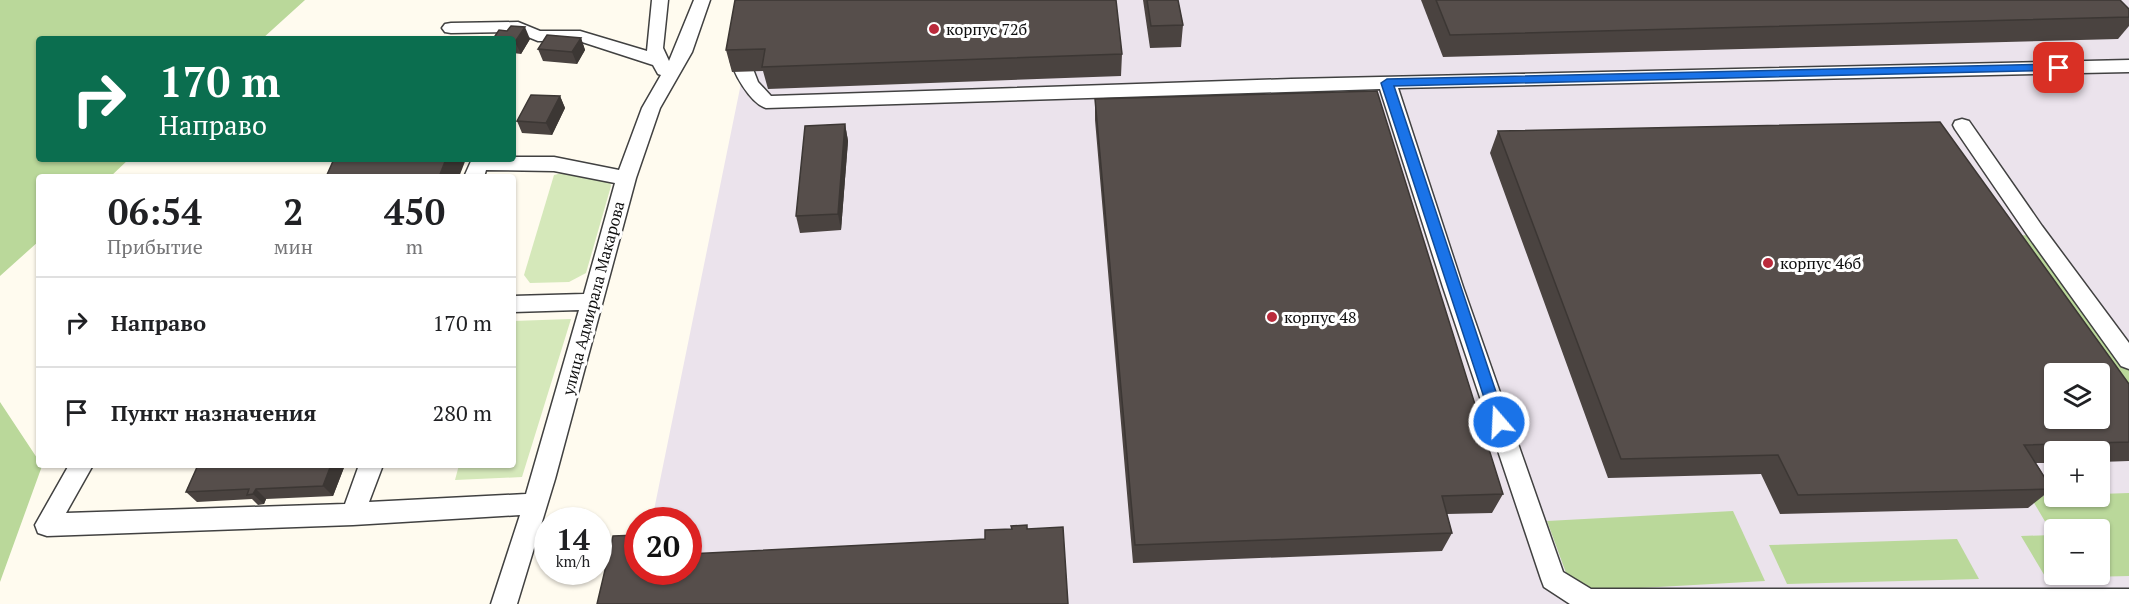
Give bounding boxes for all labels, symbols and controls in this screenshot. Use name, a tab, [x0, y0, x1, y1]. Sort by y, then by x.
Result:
place label: корпус 72б	[946, 18, 1027, 40]
marker: корпус 72б	[927, 22, 941, 36]
pin	[2033, 42, 2084, 93]
icon: arrive	[2042, 51, 2075, 84]
text: 170 m	[159, 53, 280, 109]
icon: right	[60, 60, 138, 138]
text: Направо	[159, 107, 267, 143]
text: 06:54	[108, 188, 202, 235]
text: 2	[283, 188, 304, 235]
text: 450	[384, 188, 445, 235]
street label: улица Адмирала Макарова	[556, 198, 630, 399]
text: Прибытие	[107, 233, 203, 260]
text: мин	[274, 233, 313, 260]
text: m	[406, 233, 423, 260]
place label: корпус 46б	[1780, 252, 1861, 274]
marker: корпус 46б	[1761, 256, 1775, 270]
icon: right	[60, 306, 93, 339]
place label: корпус 48	[1284, 306, 1356, 328]
text: Направо	[111, 308, 206, 337]
text: 170 m	[432, 308, 492, 337]
marker: корпус 48	[1265, 310, 1279, 324]
map controls	[2044, 363, 2110, 585]
button: layers	[2044, 363, 2110, 429]
position arrow	[1467, 390, 1531, 454]
icon: arrive	[60, 396, 93, 429]
text: Пункт назначения	[111, 398, 316, 427]
text: 280 m	[432, 398, 492, 427]
button: +	[2044, 441, 2110, 507]
speed limit sign: 20	[624, 507, 702, 585]
text: 14	[556, 519, 590, 559]
button: −	[2044, 519, 2110, 585]
text: km/h	[556, 551, 590, 571]

